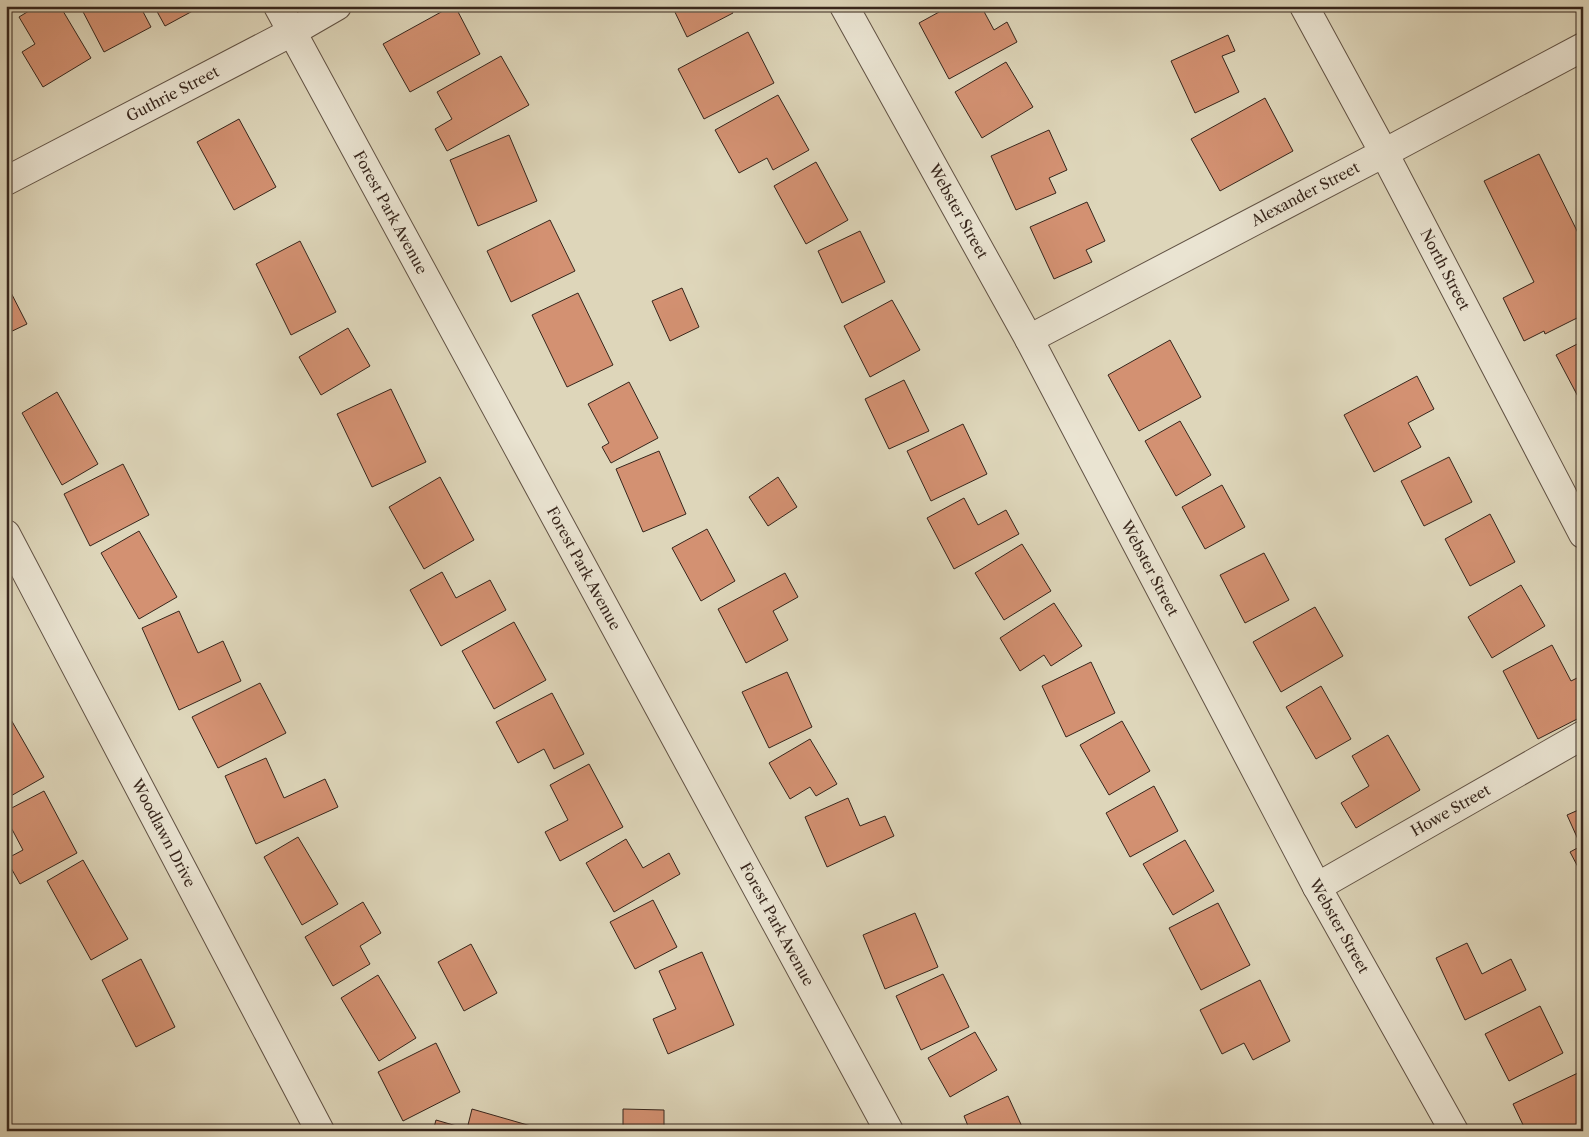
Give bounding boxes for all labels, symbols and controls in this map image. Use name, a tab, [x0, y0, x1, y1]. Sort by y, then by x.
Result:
street label: Guthrie Street	[123, 61, 223, 126]
street label: Forest Park Avenue	[349, 147, 432, 277]
street label: Alexander Street	[1247, 157, 1363, 230]
street label: Webster Street	[924, 160, 993, 262]
street label: North Street	[1416, 226, 1475, 314]
street label: Forest Park Avenue	[543, 503, 625, 633]
street label: Webster Street	[1117, 516, 1183, 620]
street label: Woodlawn Drive	[127, 775, 200, 890]
street label: Howe Street	[1407, 780, 1494, 840]
street label: Forest Park Avenue	[736, 859, 818, 989]
street label: Webster Street	[1305, 875, 1374, 977]

